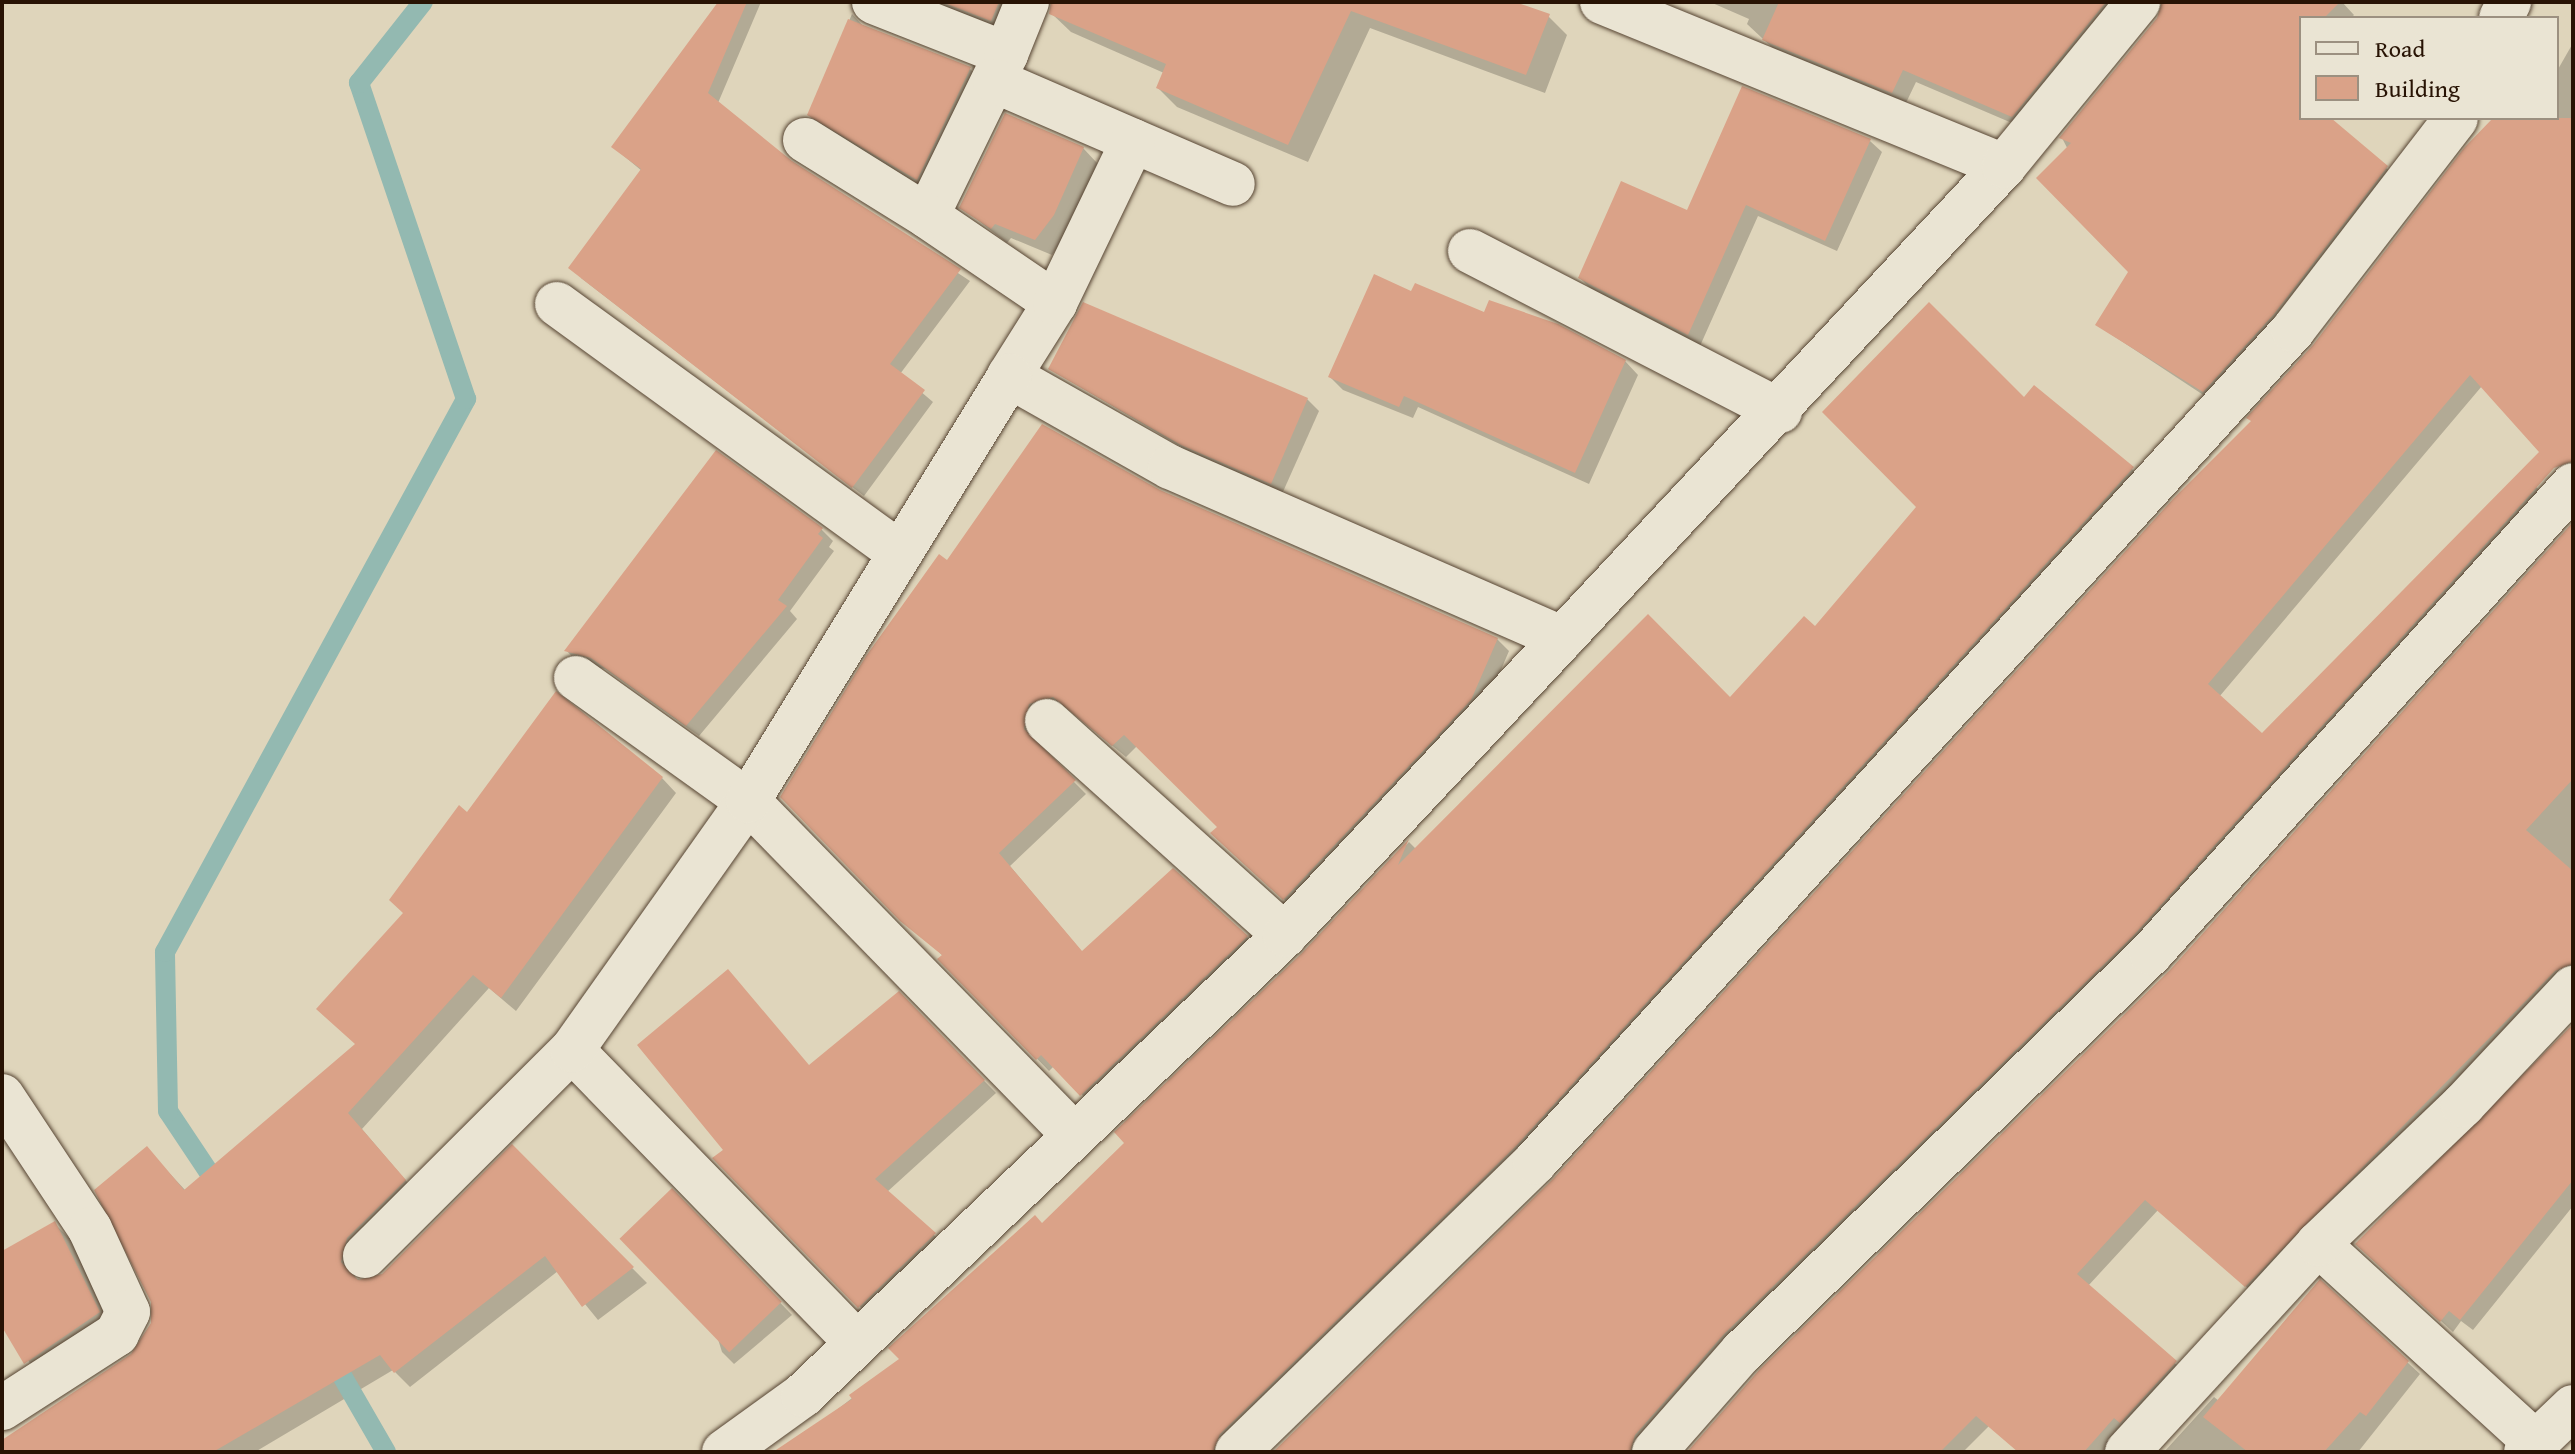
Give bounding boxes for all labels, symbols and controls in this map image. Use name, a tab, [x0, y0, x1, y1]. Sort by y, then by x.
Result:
legend	[2299, 16, 2559, 120]
text: Road	[2375, 31, 2425, 66]
text: Building	[2375, 71, 2460, 106]

